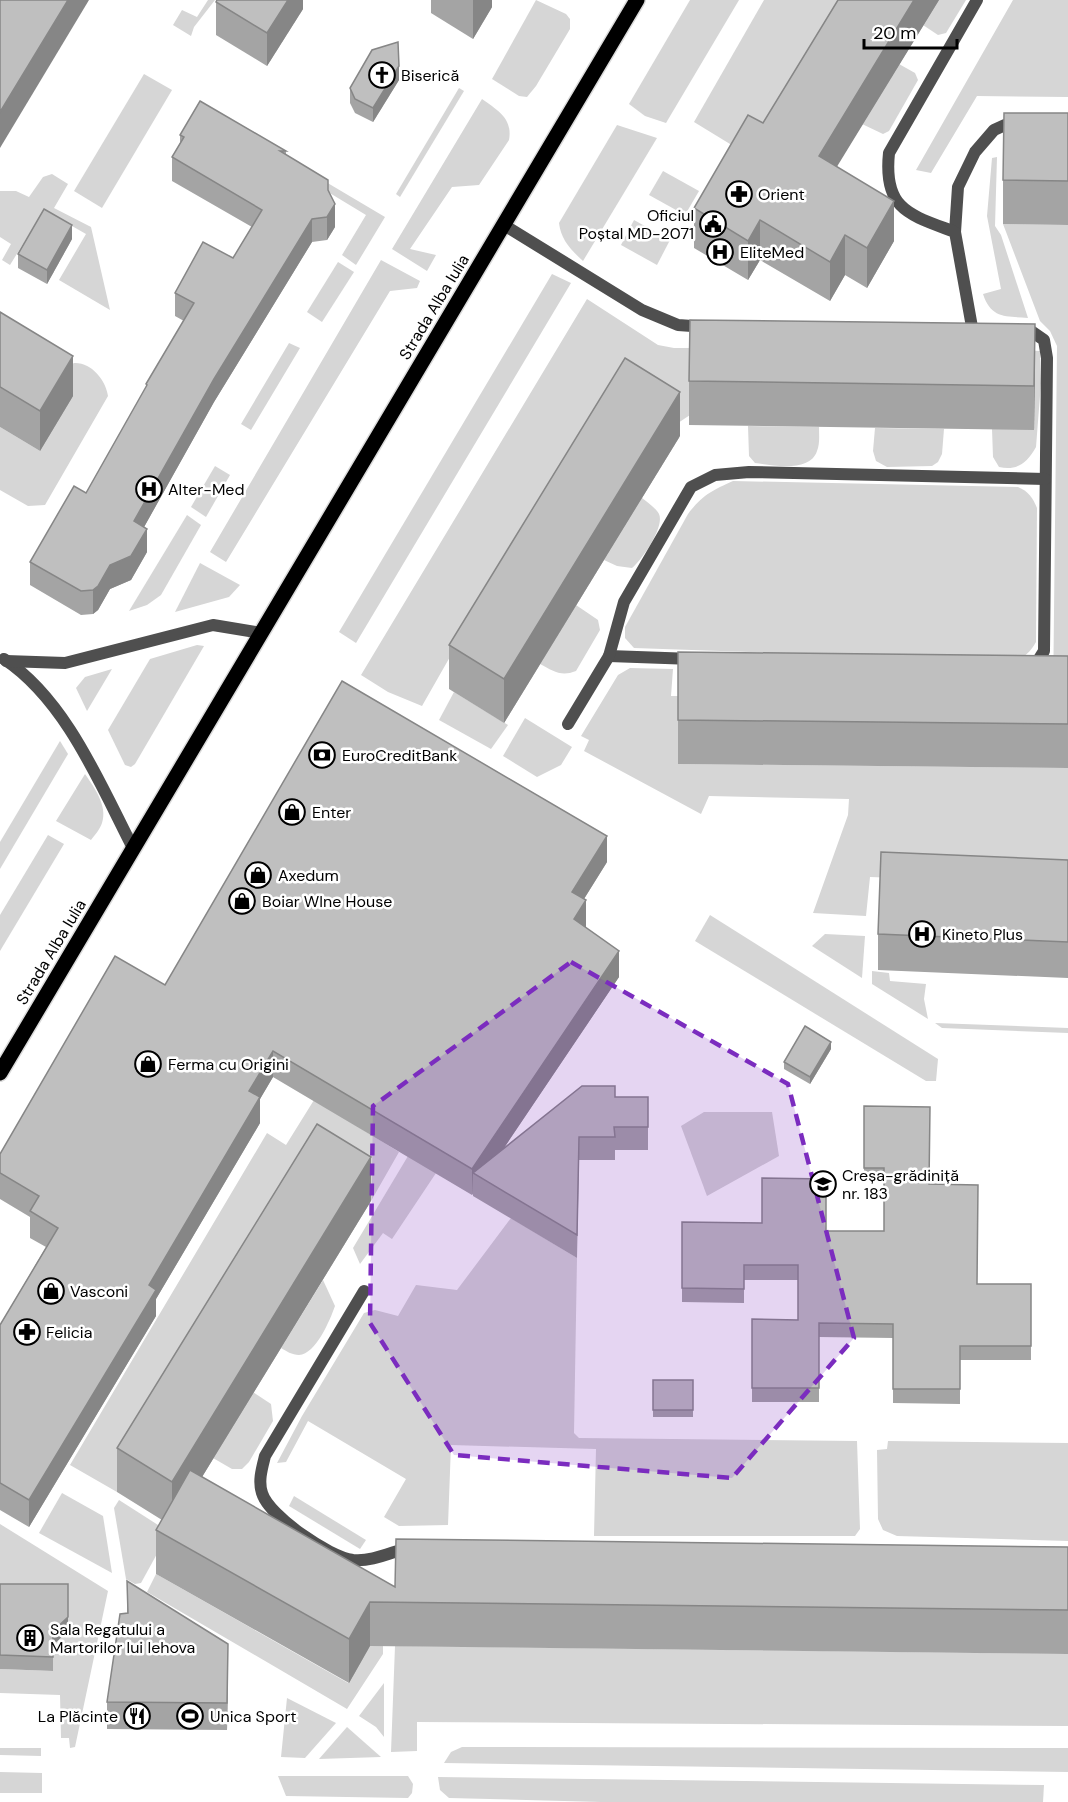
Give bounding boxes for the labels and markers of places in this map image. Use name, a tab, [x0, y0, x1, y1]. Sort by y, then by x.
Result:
church icon: Biserică	[367, 60, 397, 90]
place label: Biserică	[401, 65, 459, 86]
pharmacy icon: Orient	[724, 179, 754, 209]
place label: Orient	[758, 184, 805, 205]
place label: Oficiul Poștal MD-2071	[579, 205, 694, 244]
public building icon: Oficiul Poștal MD-2071	[698, 209, 728, 239]
hospital icon: EliteMed	[705, 237, 735, 267]
place label: EliteMed	[740, 242, 804, 263]
hospital icon: Alter-Med	[134, 474, 164, 504]
place label: Alter-Med	[168, 479, 244, 500]
bank icon: EuroCreditBank	[307, 740, 337, 770]
place label: EuroCreditBank	[342, 745, 457, 766]
shop icon: Enter	[277, 797, 307, 827]
place label: Enter	[312, 802, 351, 823]
shop icon: Axedum	[243, 860, 273, 890]
place label: Axedum	[278, 865, 339, 886]
shop icon: Boiar WIne House	[227, 886, 257, 916]
place label: Boiar WIne House	[262, 891, 392, 912]
hospital icon: Kineto Plus	[907, 919, 937, 949]
place label: Kineto Plus	[942, 924, 1023, 945]
shop icon: Ferma cu Origini	[133, 1049, 163, 1079]
place label: Ferma cu Origini	[168, 1054, 289, 1075]
place label: Creșa-grădiniță nr. 183	[842, 1165, 959, 1204]
school or university icon: Creșa-grădiniță nr. 183	[808, 1169, 838, 1199]
shop icon: Vasconi	[36, 1276, 66, 1306]
place label: Vasconi	[70, 1281, 128, 1302]
pharmacy icon: Felicia	[12, 1317, 42, 1347]
place label: Felicia	[46, 1322, 92, 1343]
place label: Sala Regatului a Martorilor lui Iehova	[50, 1619, 195, 1658]
building icon: Sala Regatului a Martorilor lui Iehova	[15, 1623, 45, 1653]
restaurant icon: La Plăcinte	[122, 1701, 152, 1731]
sports icon: Unica Sport	[175, 1701, 205, 1731]
place label: La Plăcinte	[38, 1706, 118, 1727]
place label: Unica Sport	[210, 1706, 297, 1727]

